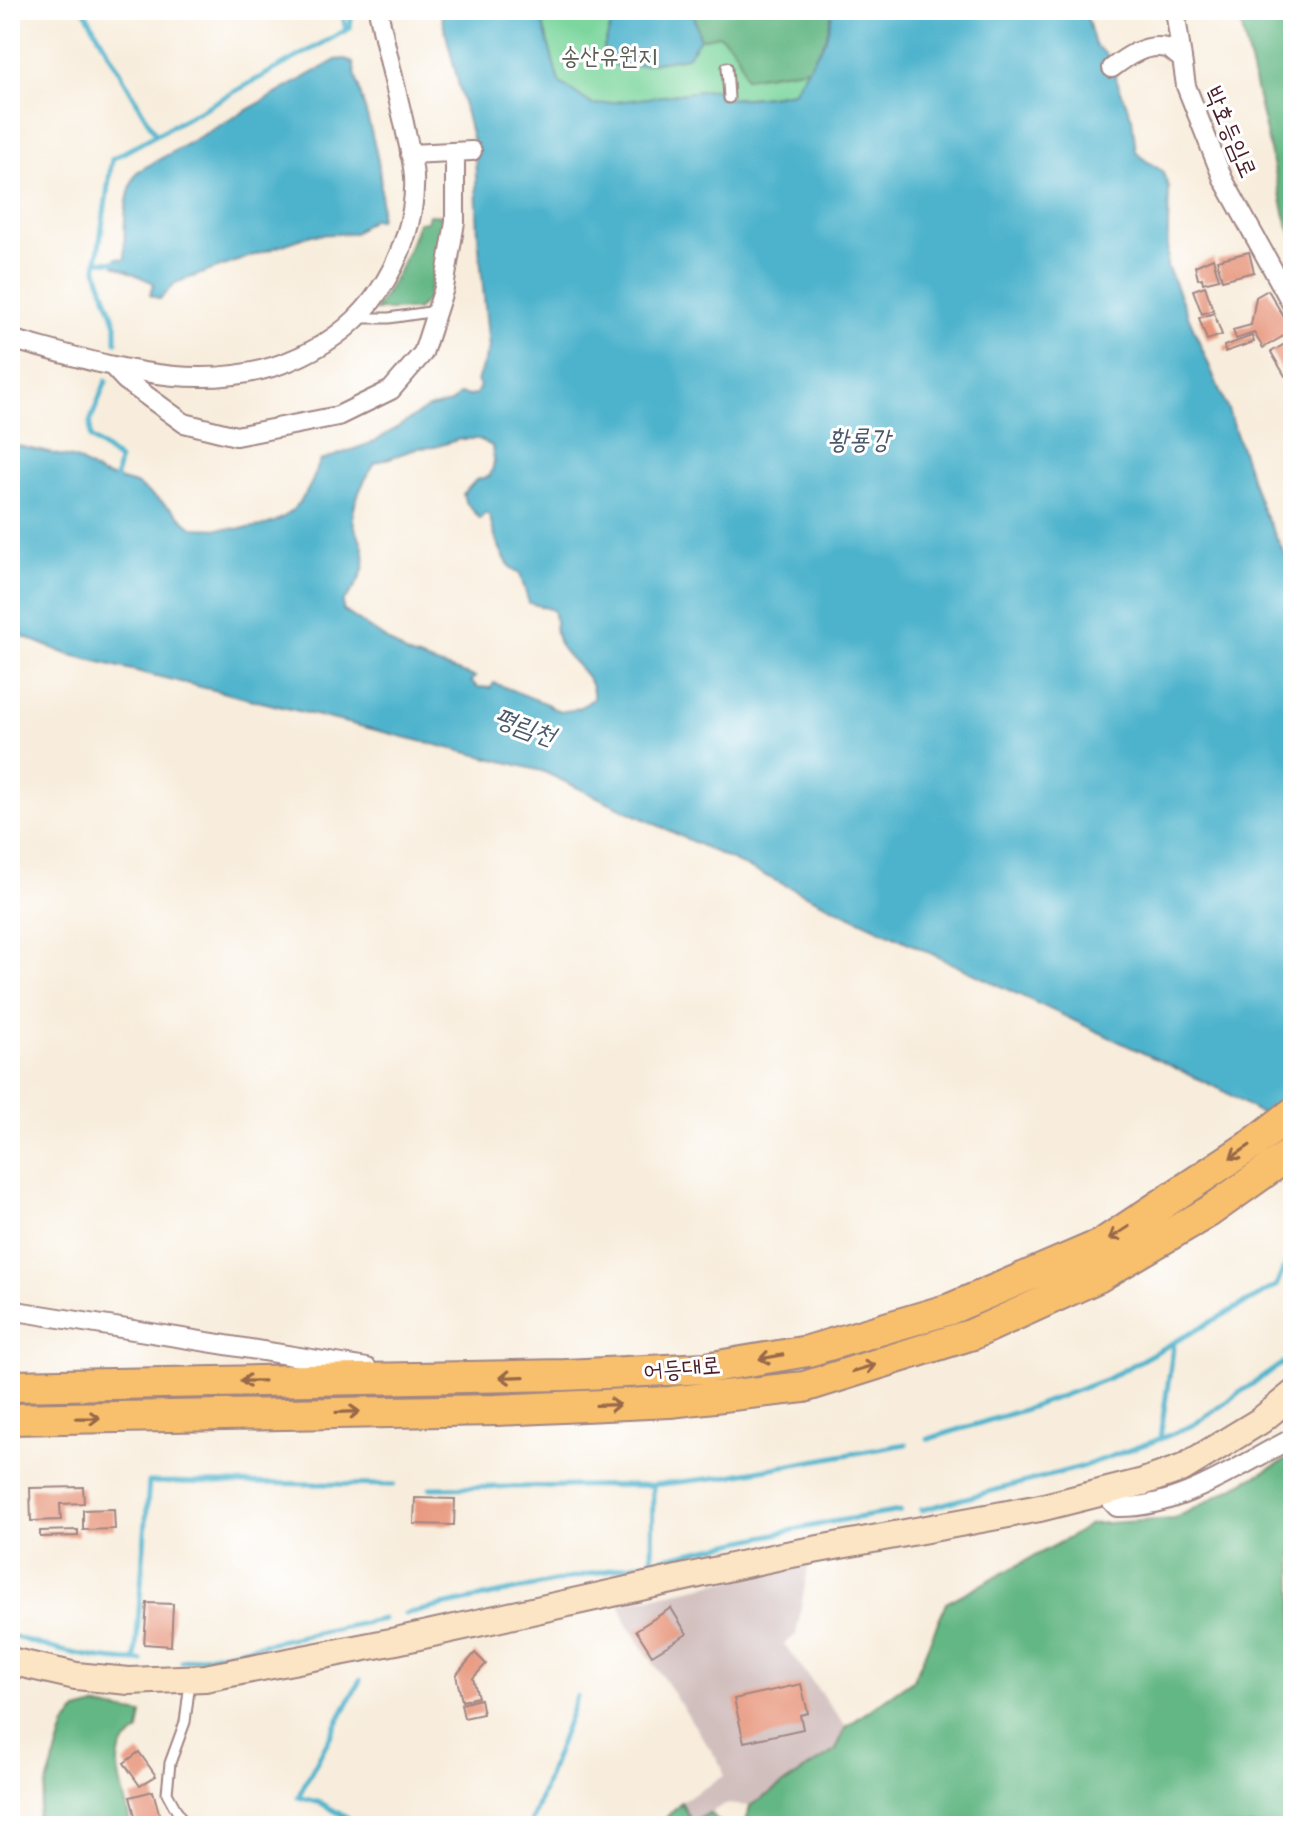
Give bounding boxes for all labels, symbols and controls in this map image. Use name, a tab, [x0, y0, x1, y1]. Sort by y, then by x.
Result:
park label: 송산유원지	[561, 41, 657, 70]
street label: 박호등임로	[1199, 82, 1264, 182]
water label: 황룡강	[828, 423, 893, 455]
water label: 평림천	[490, 700, 563, 753]
one-way arrow	[1229, 1144, 1251, 1161]
one-way arrow	[1109, 1224, 1131, 1241]
street label: 어등대로	[642, 1350, 722, 1385]
one-way arrow	[759, 1350, 784, 1365]
one-way arrow	[851, 1360, 876, 1374]
one-way arrow	[499, 1370, 526, 1385]
one-way arrow	[239, 1373, 266, 1389]
one-way arrow	[594, 1397, 621, 1412]
one-way arrow	[334, 1405, 361, 1420]
one-way arrow	[74, 1410, 101, 1426]

